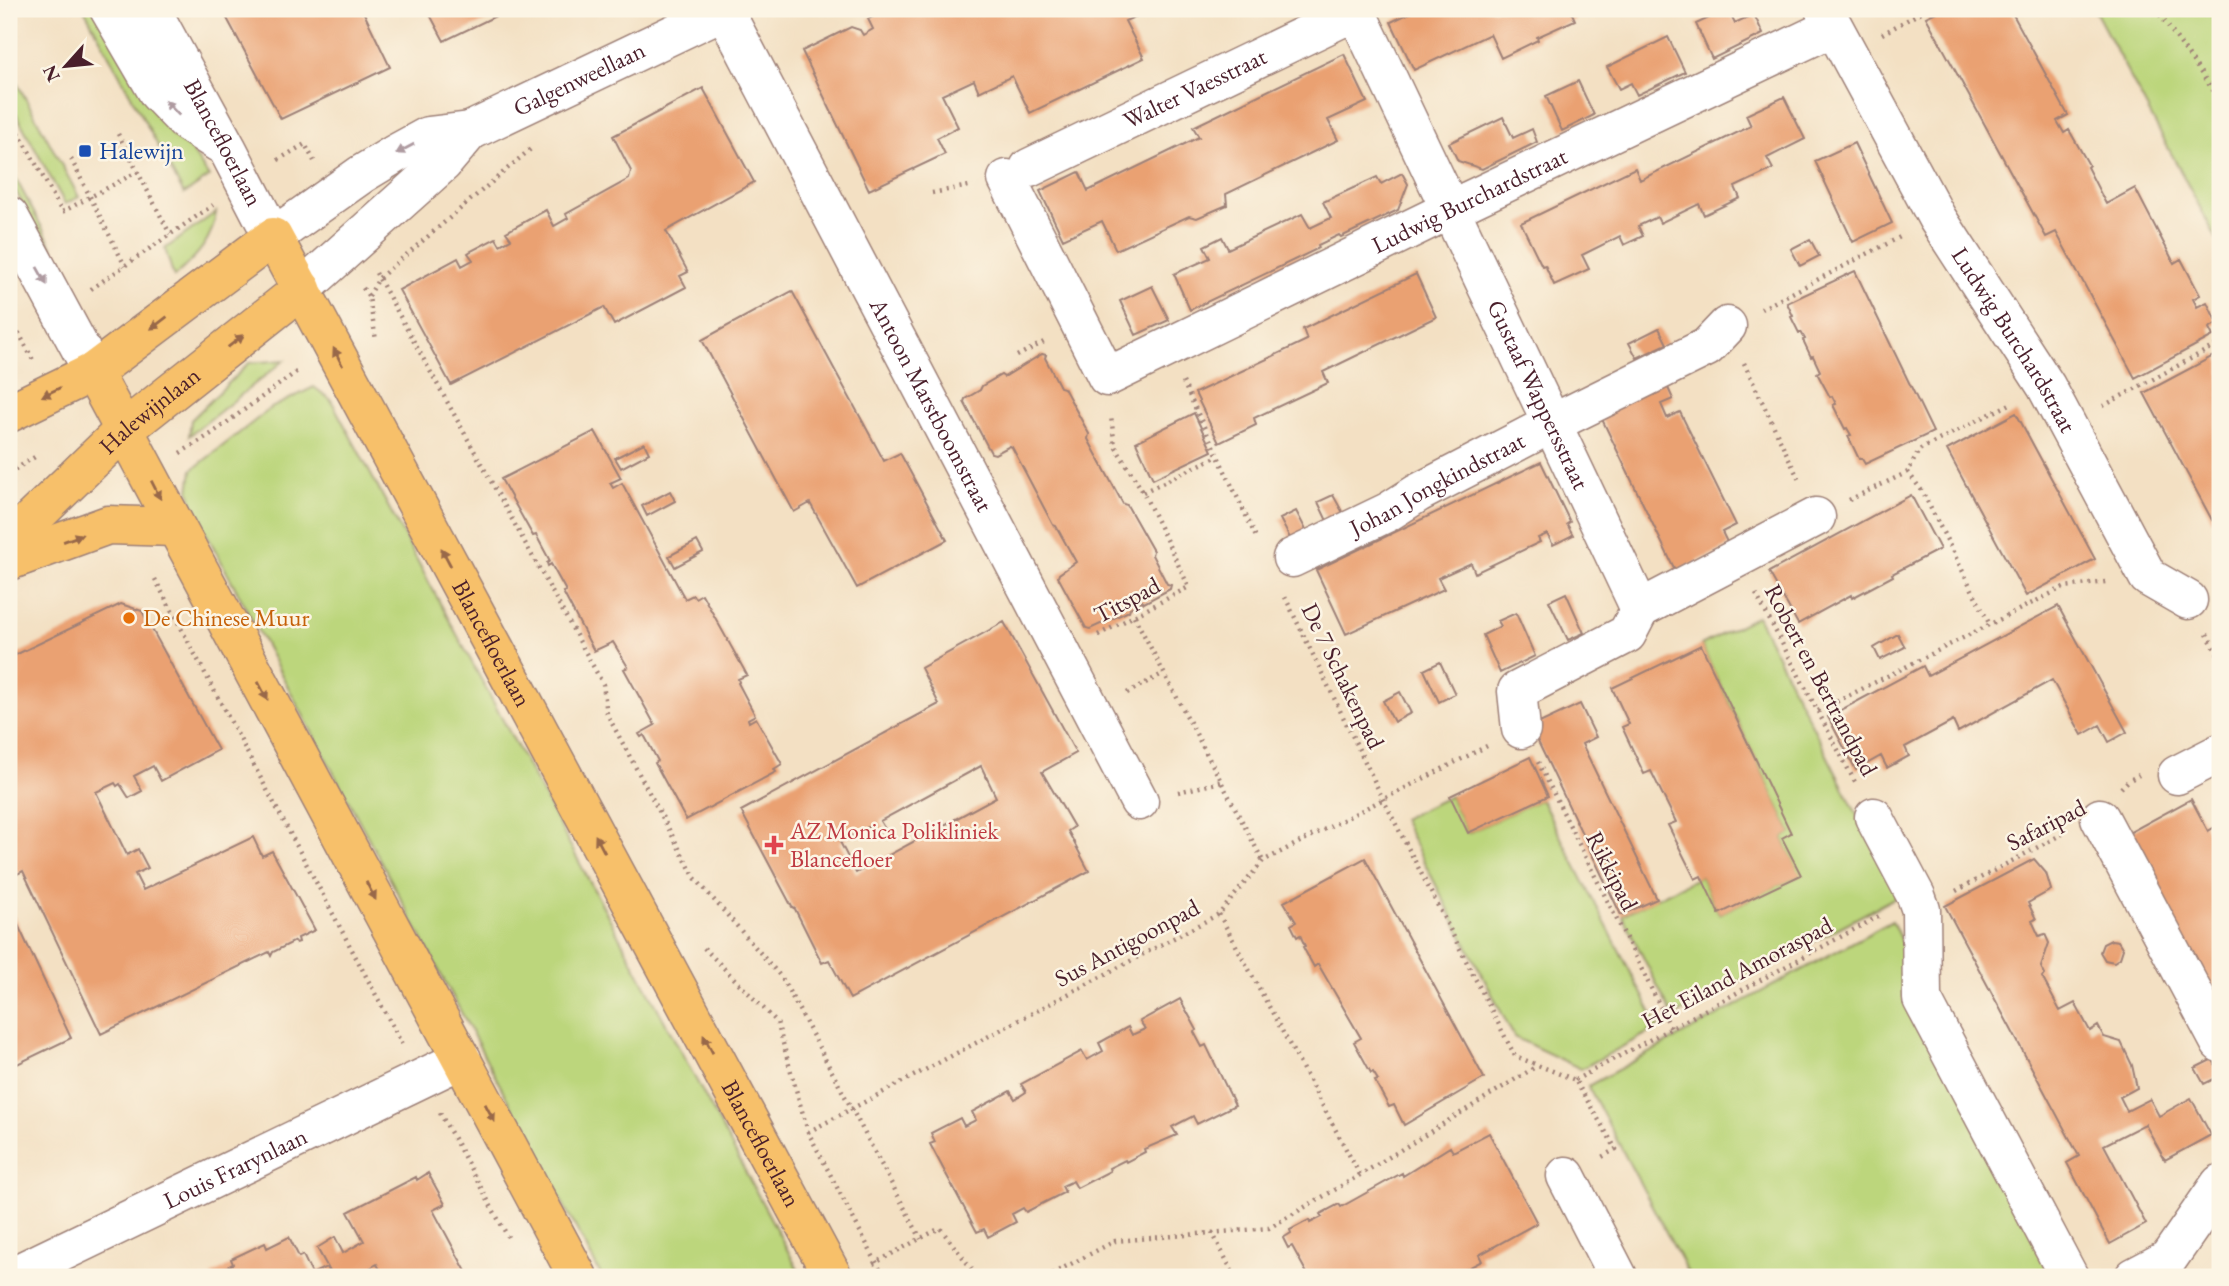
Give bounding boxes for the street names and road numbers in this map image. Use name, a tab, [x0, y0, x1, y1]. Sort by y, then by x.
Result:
street label: Galgenweellaan	[508, 34, 650, 123]
street label: Walter Vaesstraat	[1118, 40, 1272, 135]
street label: Blancefloerlaan	[177, 73, 271, 212]
street label: Ludwig Burchardstraat	[1366, 140, 1572, 260]
street label: Ludwig Burchardstraat	[1945, 241, 2084, 438]
street label: Antoon Marstboomstraat	[862, 292, 1001, 517]
street label: Gustaaf Wappersstraat	[1480, 295, 1597, 495]
street label: Halewijnlaan	[92, 359, 207, 461]
street label: Johan Jongkindstraat	[1343, 424, 1530, 544]
street label: Titspad	[1088, 569, 1166, 630]
street label: Blancefloerlaan	[445, 574, 539, 712]
street label: Robert en Bertrandpad	[1758, 578, 1886, 782]
street label: De 7 Schakenpad	[1295, 598, 1392, 755]
street label: Safaripad	[2001, 791, 2091, 858]
street label: Rikkipad	[1579, 826, 1646, 916]
street label: Sus Antigoonpad	[1049, 891, 1205, 994]
street label: Het Eiland Amoraspad	[1636, 909, 1838, 1036]
street label: Blancefloerlaan	[715, 1074, 808, 1212]
street label: Louis Frarynlaan	[158, 1120, 312, 1216]

